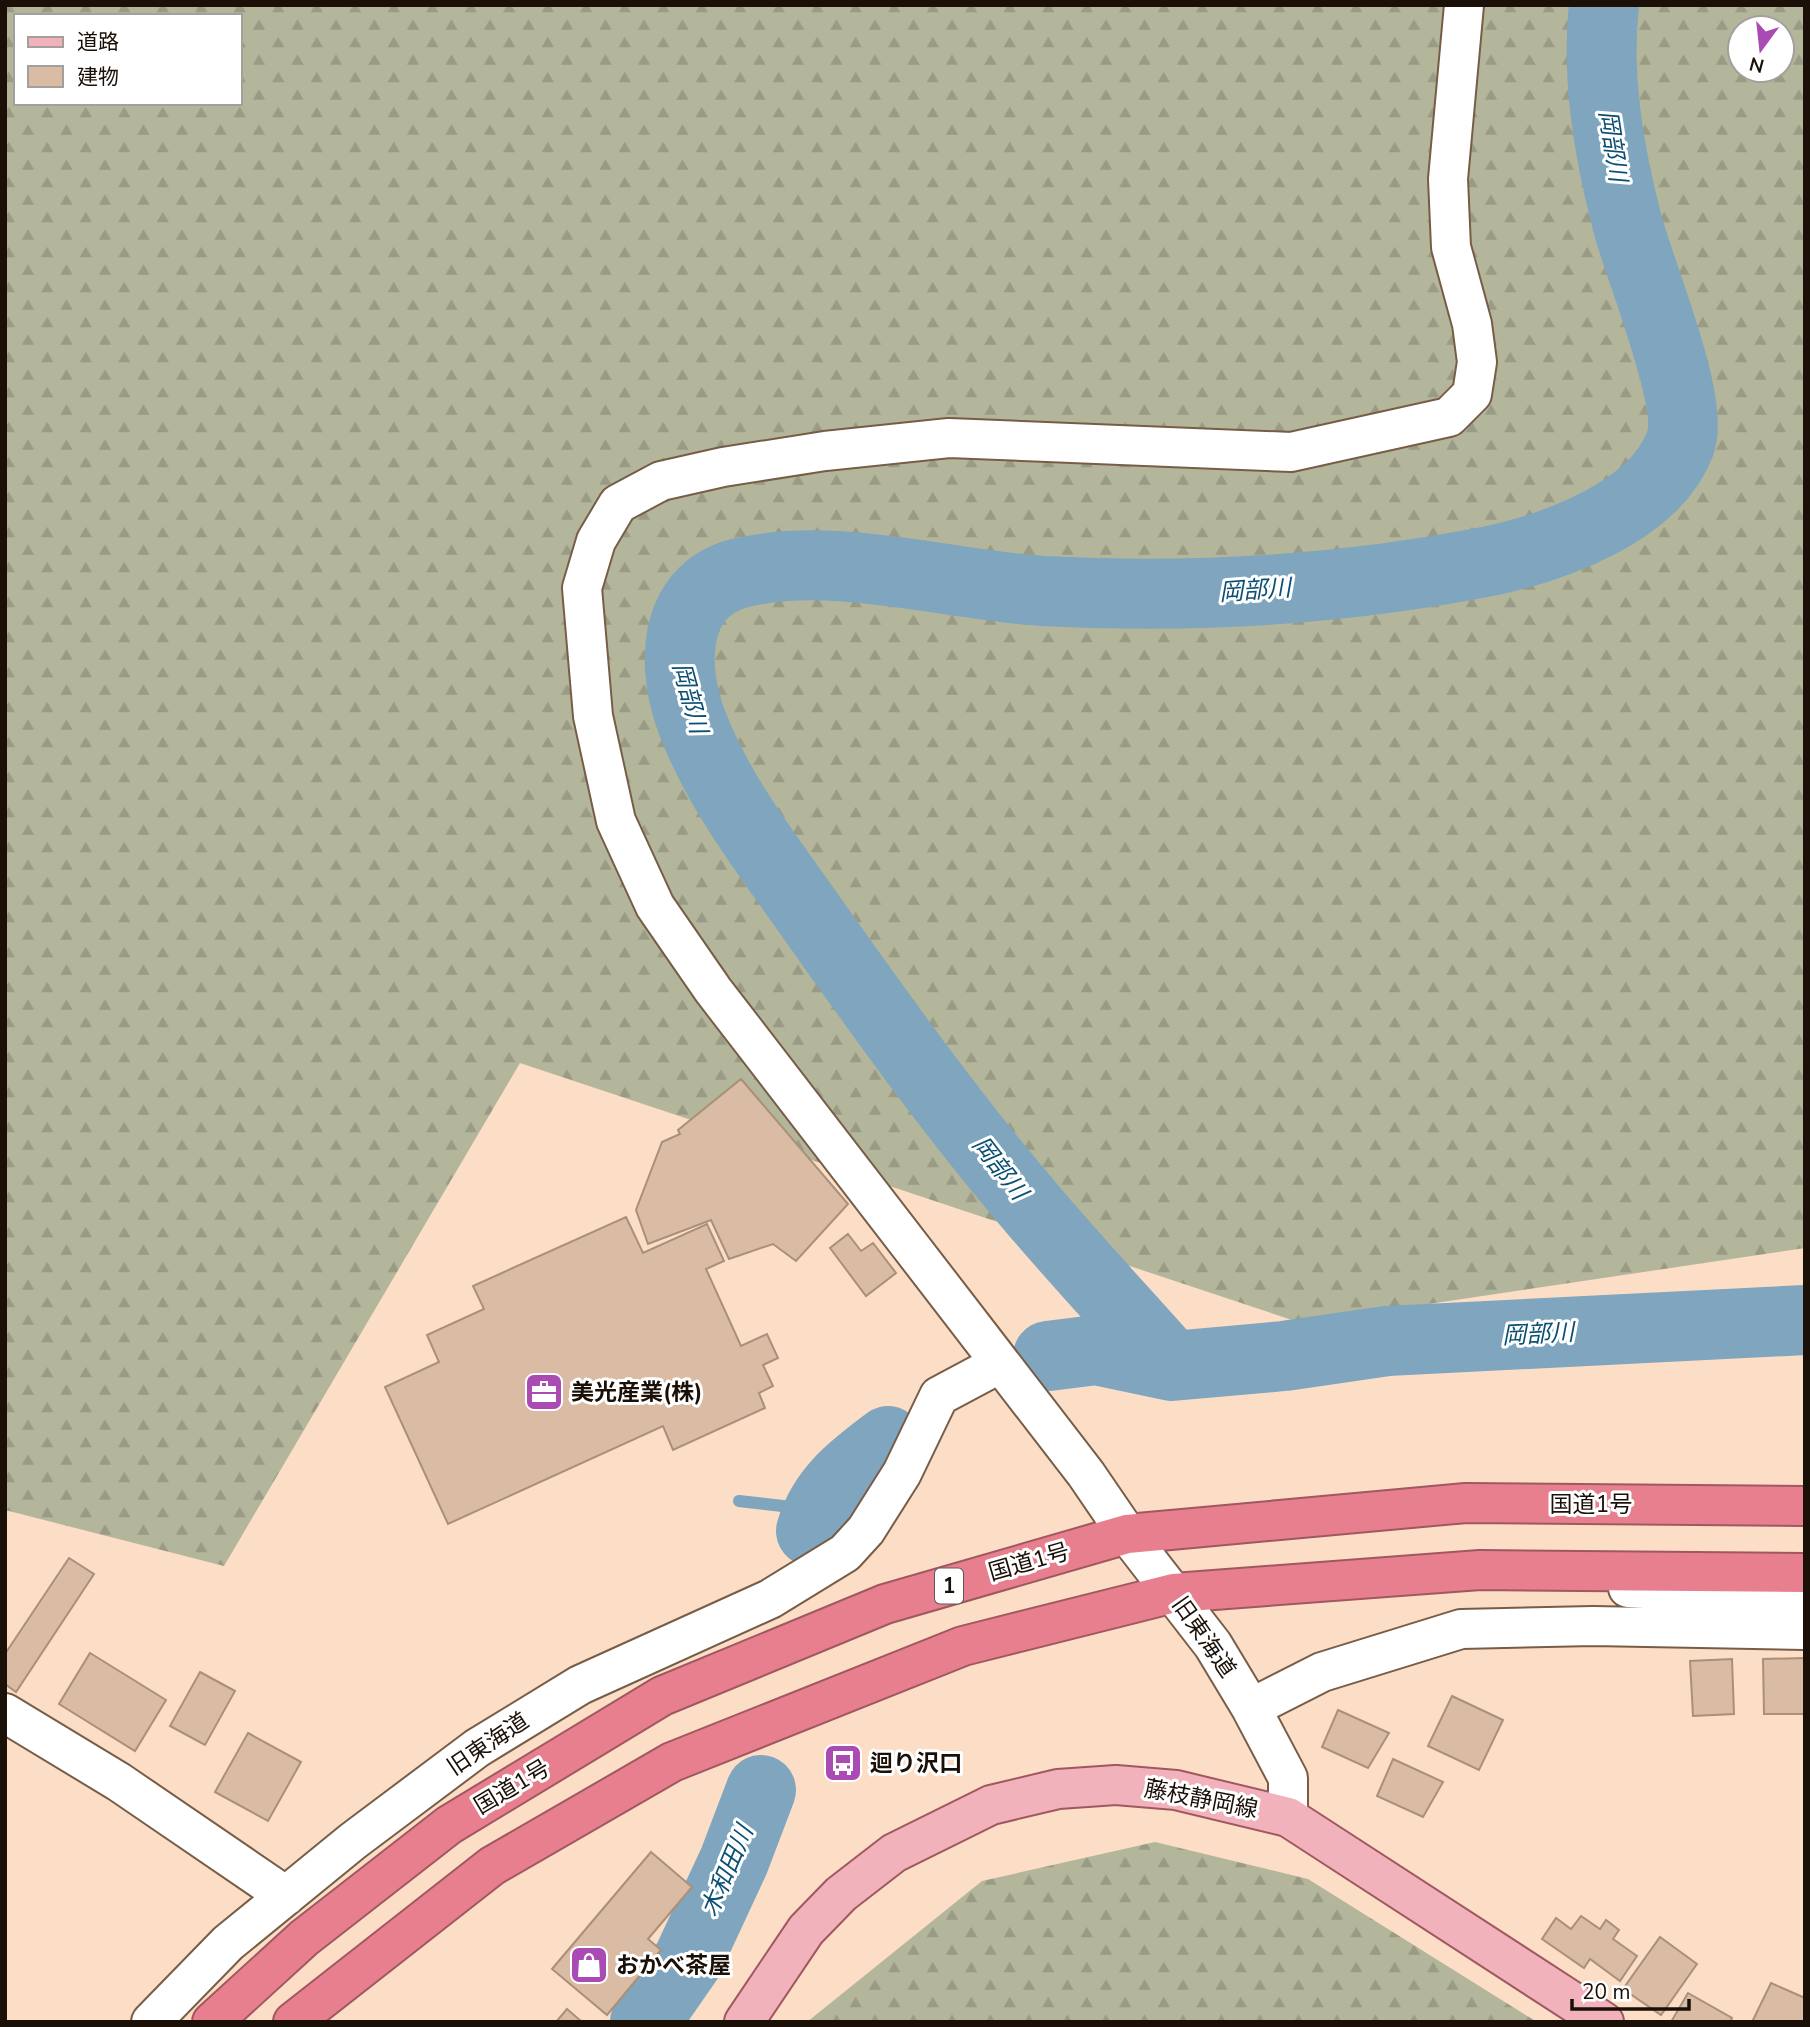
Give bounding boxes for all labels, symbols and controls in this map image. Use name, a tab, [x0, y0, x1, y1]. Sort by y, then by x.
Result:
legend	[14, 14, 242, 105]
north arrow	[1726, 14, 1796, 84]
text: 道路	[77, 28, 119, 56]
text: N	[1747, 50, 1767, 79]
text: 建物	[77, 63, 119, 91]
water label: 岡部川	[1592, 108, 1635, 187]
water label: 岡部川	[1218, 571, 1295, 608]
water label: 岡部川	[665, 659, 716, 740]
water label: 岡部川	[965, 1130, 1037, 1209]
water label: 岡部川	[1501, 1316, 1578, 1352]
office icon: 美光産業(株)	[523, 1371, 565, 1413]
place label: 美光産業(株)	[571, 1377, 702, 1408]
street label: 国道1号	[1550, 1489, 1632, 1520]
street label: 国道1号	[985, 1536, 1073, 1588]
road number: 1	[935, 1568, 963, 1604]
street label: 旧東海道	[1165, 1590, 1243, 1684]
street label: 旧東海道	[441, 1705, 535, 1783]
bus stop icon: 迴り沢口	[822, 1742, 864, 1784]
place label: 迴り沢口	[870, 1748, 962, 1779]
street label: 国道1号	[469, 1752, 555, 1822]
street label: 藤枝静岡線	[1142, 1773, 1260, 1825]
water label: 木和田川	[694, 1818, 762, 1921]
shop icon: おかべ茶屋	[568, 1944, 610, 1986]
place label: おかべ茶屋	[616, 1950, 731, 1981]
scale bar	[1572, 1968, 1689, 2012]
text: 20 m	[1582, 1978, 1631, 2006]

